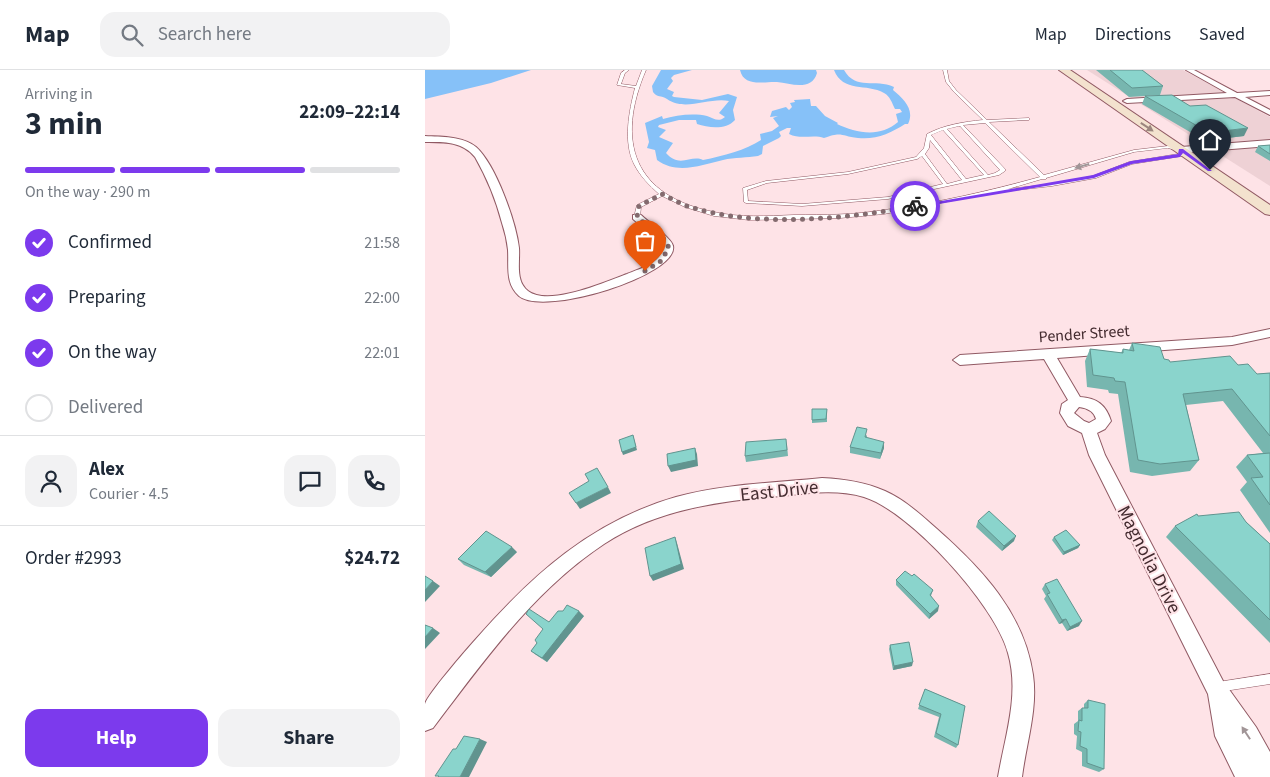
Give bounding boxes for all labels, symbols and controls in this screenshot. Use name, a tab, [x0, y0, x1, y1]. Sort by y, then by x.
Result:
search box	[100, 12, 450, 57]
text: Map	[25, 17, 70, 52]
icon: search	[118, 21, 146, 49]
text: Search here	[158, 21, 251, 48]
text: Map	[1035, 22, 1067, 47]
text: Directions	[1095, 22, 1171, 47]
text: Saved	[1199, 22, 1245, 47]
text: Arriving in	[25, 83, 93, 105]
text: 22:09–22:14	[299, 99, 400, 126]
text: 3 min	[25, 101, 103, 147]
pin	[1189, 119, 1231, 170]
one-way arrow	[1141, 122, 1154, 132]
icon: home	[1196, 126, 1224, 154]
one-way arrow	[1075, 163, 1090, 171]
text: On the way · 290 m	[25, 181, 150, 203]
courier	[890, 181, 940, 231]
icon: bike	[901, 192, 929, 220]
pin	[624, 220, 666, 271]
icon: bag	[631, 227, 659, 255]
icon: check	[25, 229, 53, 257]
text: Confirmed	[68, 229, 152, 256]
text: 21:58	[364, 232, 400, 254]
icon: check	[25, 284, 53, 312]
text: Preparing	[68, 284, 146, 311]
text: 22:00	[364, 287, 400, 309]
street label: Pender Street	[1038, 320, 1131, 348]
icon: check	[25, 339, 53, 367]
text: On the way	[68, 339, 157, 366]
text: 22:01	[364, 342, 400, 364]
text: Delivered	[68, 394, 143, 421]
button: person	[25, 455, 77, 507]
button: chat	[284, 455, 336, 507]
button: phone	[348, 455, 400, 507]
text: Alex	[89, 456, 125, 483]
street label: East Drive	[739, 474, 820, 509]
text: Courier · 4.5	[89, 483, 169, 505]
street label: Magnolia Drive	[1110, 501, 1187, 618]
text: Order #2993	[25, 545, 122, 572]
text: $24.72	[344, 545, 400, 572]
button: Help	[25, 709, 208, 767]
button: Share	[218, 709, 400, 767]
one-way arrow	[1242, 726, 1251, 739]

